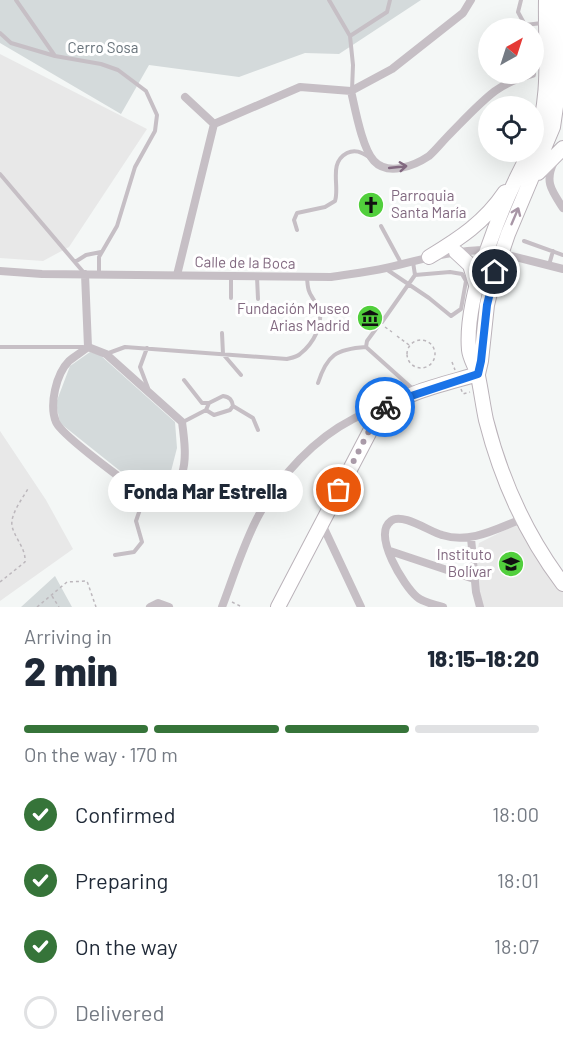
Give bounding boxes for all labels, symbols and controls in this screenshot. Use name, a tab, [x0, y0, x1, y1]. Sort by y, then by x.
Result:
north arrow	[478, 18, 544, 84]
map controls	[478, 18, 544, 162]
park label: Cerro Sosa	[68, 38, 138, 56]
button: locate	[478, 96, 544, 162]
one-way arrow	[387, 161, 407, 172]
place label: Parroquia Santa María	[391, 186, 466, 221]
church icon: Parroquia Santa María	[356, 190, 386, 220]
one-way arrow	[510, 207, 521, 225]
pin	[469, 246, 520, 297]
street label: Calle de la Boca	[194, 252, 296, 272]
icon: home	[478, 255, 511, 288]
place label: Fundación Museo Arias Madrid	[237, 299, 350, 334]
museum icon: Fundación Museo Arias Madrid	[355, 303, 385, 333]
courier	[355, 377, 415, 437]
icon: bike	[369, 391, 402, 424]
pin	[313, 464, 364, 515]
callout: Fonda Mar Estrella	[108, 469, 303, 511]
icon: bag	[322, 473, 355, 506]
text: Fonda Mar Estrella	[124, 479, 287, 503]
place label: Instituto Bolívar	[437, 545, 493, 580]
school or university icon: Instituto Bolívar	[496, 549, 526, 579]
text: Arriving in	[24, 624, 112, 648]
text: 18:15–18:20	[427, 645, 539, 671]
text: 2 min	[24, 647, 118, 694]
text: On the way · 170 m	[24, 742, 178, 766]
icon: check	[24, 798, 57, 831]
text: Confirmed	[75, 801, 175, 827]
text: 18:00	[492, 802, 539, 826]
icon: check	[24, 864, 57, 897]
text: Preparing	[75, 867, 168, 893]
text: 18:01	[497, 868, 539, 892]
icon: check	[24, 930, 57, 963]
text: On the way	[75, 933, 178, 959]
text: 18:07	[494, 934, 539, 958]
text: Delivered	[75, 999, 164, 1025]

